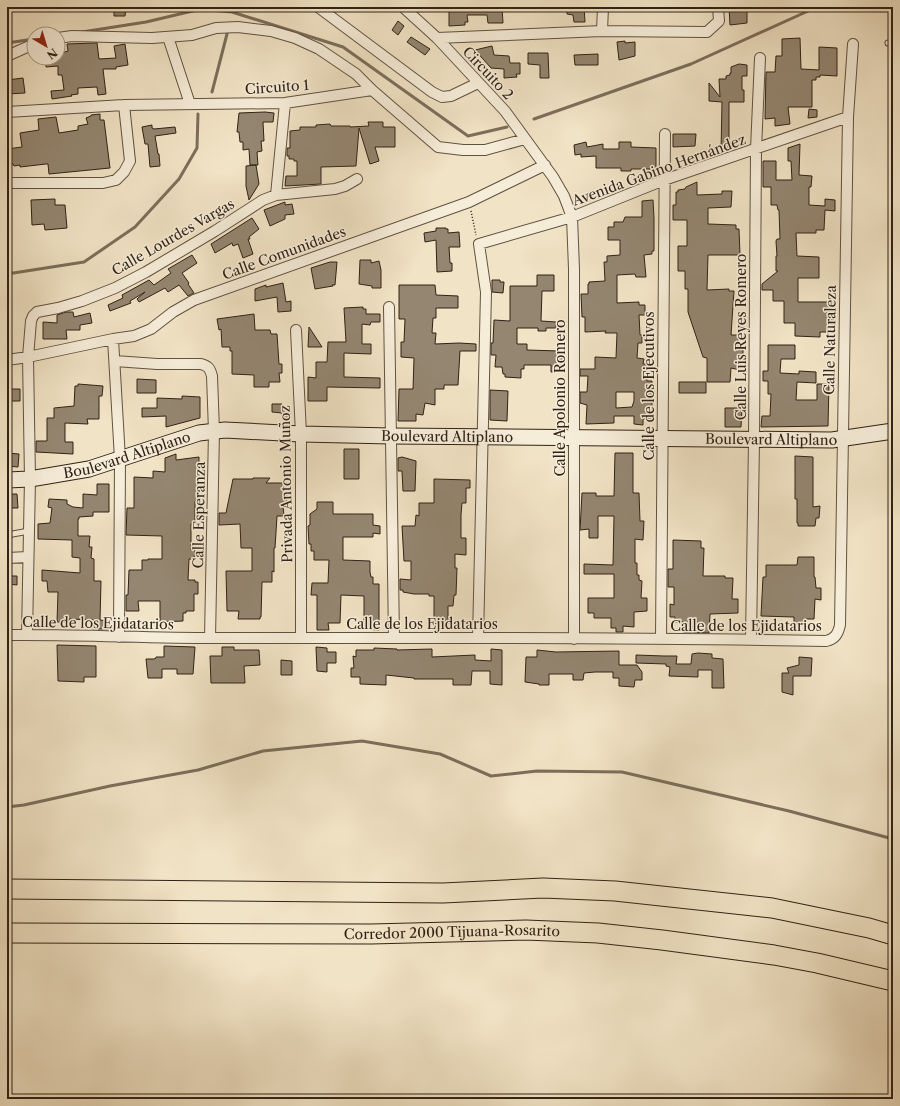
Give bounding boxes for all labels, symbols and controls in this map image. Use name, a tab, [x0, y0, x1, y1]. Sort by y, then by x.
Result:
north arrow	[26, 26, 66, 66]
street label: Circuito 2	[459, 43, 517, 103]
text: N	[44, 45, 60, 63]
street label: Circuito 1	[244, 76, 310, 98]
street label: Avenida Gabino Hernández	[569, 130, 748, 210]
street label: Calle Lourdes Vargas	[108, 195, 238, 279]
street label: Calle Comunidades	[220, 222, 348, 284]
street label: Calle Luis Reyes Romero	[732, 254, 750, 420]
street label: Calle Naturaleza	[820, 284, 840, 395]
street label: Calle de los Ejecutivos	[640, 311, 658, 461]
street label: Calle Apolonio Romero	[551, 319, 569, 477]
street label: Privada Antonio Muñoz	[276, 405, 296, 563]
street label: Boulevard Altiplano	[62, 427, 193, 482]
street label: Boulevard Altiplano	[381, 427, 513, 446]
street label: Boulevard Altiplano	[705, 430, 838, 449]
street label: Calle Esperanza	[189, 461, 209, 569]
street label: Calle de los Ejidatarios	[22, 613, 174, 633]
street label: Calle de los Ejidatarios	[346, 615, 498, 633]
street label: Calle de los Ejidatarios	[670, 617, 822, 635]
street label: Corredor 2000 Tijuana-Rosarito	[344, 921, 560, 943]

